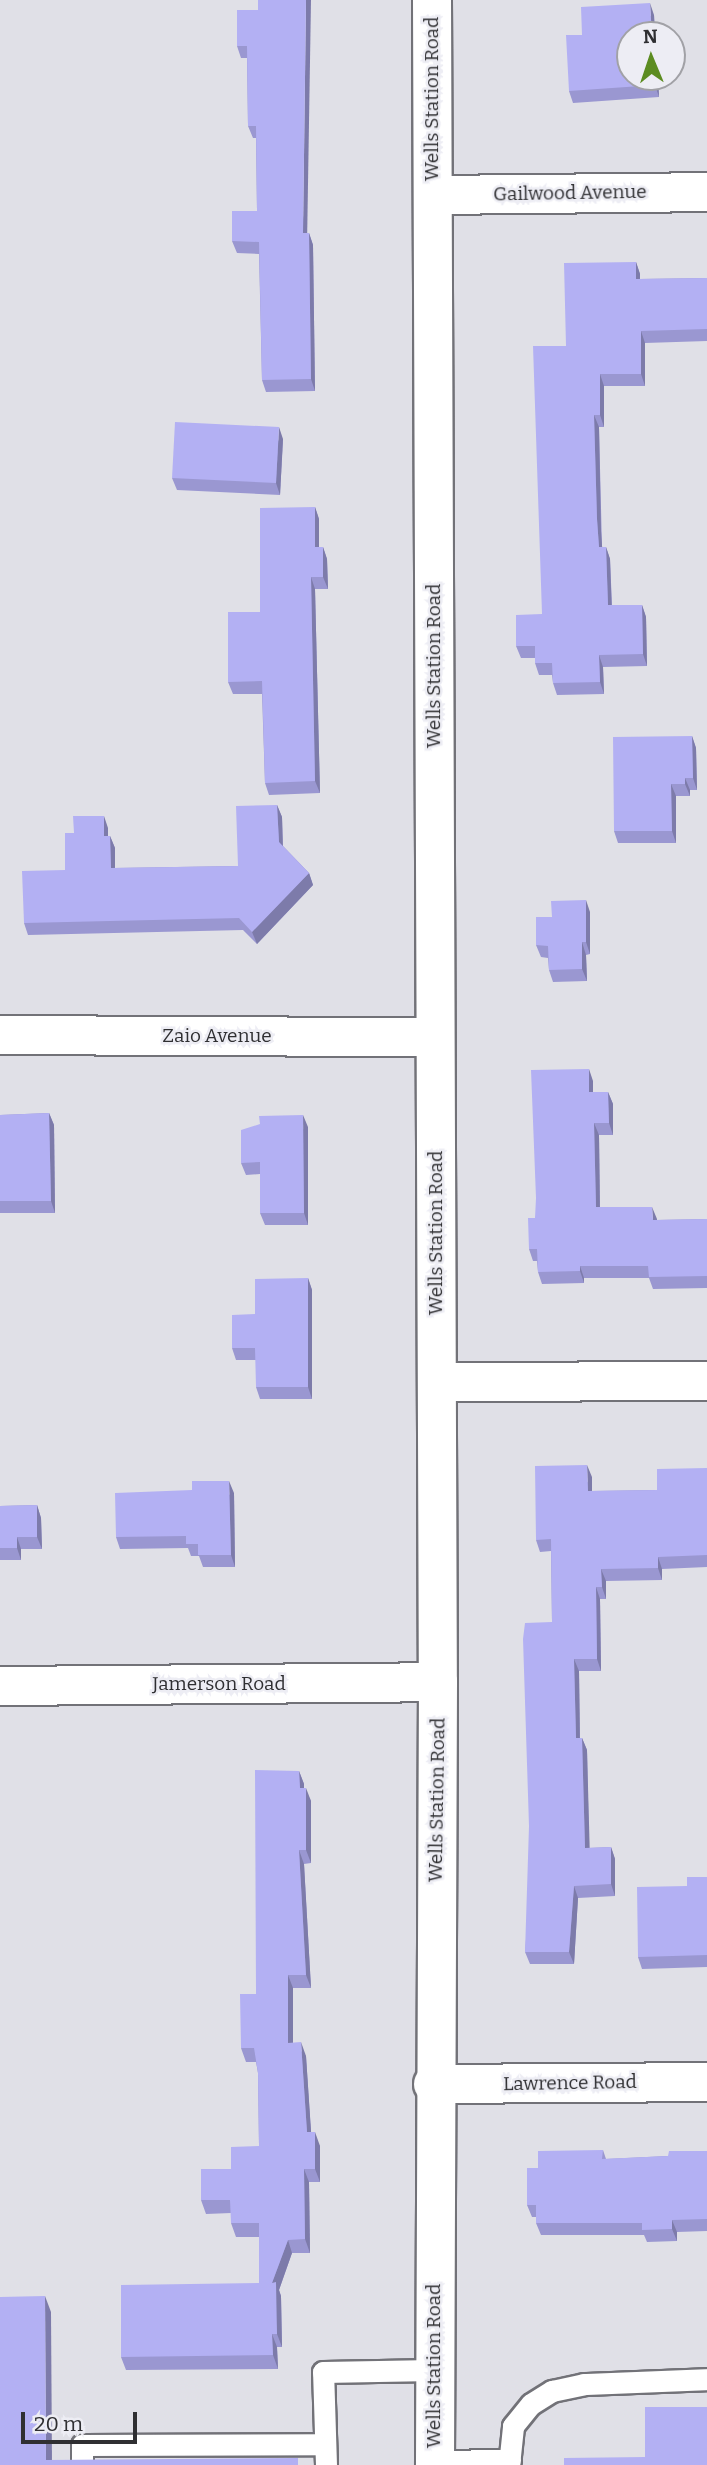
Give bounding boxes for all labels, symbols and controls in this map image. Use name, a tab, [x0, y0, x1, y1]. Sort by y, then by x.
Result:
street label: Wells Station Road	[421, 17, 443, 181]
north arrow	[616, 21, 686, 91]
text: N	[643, 25, 658, 48]
street label: Gailwood Avenue	[493, 180, 647, 206]
street label: Wells Station Road	[423, 584, 445, 748]
street label: Zaio Avenue	[162, 1025, 272, 1047]
street label: Wells Station Road	[425, 1151, 447, 1315]
street label: Jamerson Road	[152, 1673, 286, 1695]
street label: Wells Station Road	[424, 1718, 450, 1882]
street label: Lawrence Road	[503, 2070, 637, 2096]
street label: Wells Station Road	[423, 2284, 445, 2448]
scale bar	[24, 2398, 140, 2442]
text: 20 m	[34, 2411, 83, 2437]

